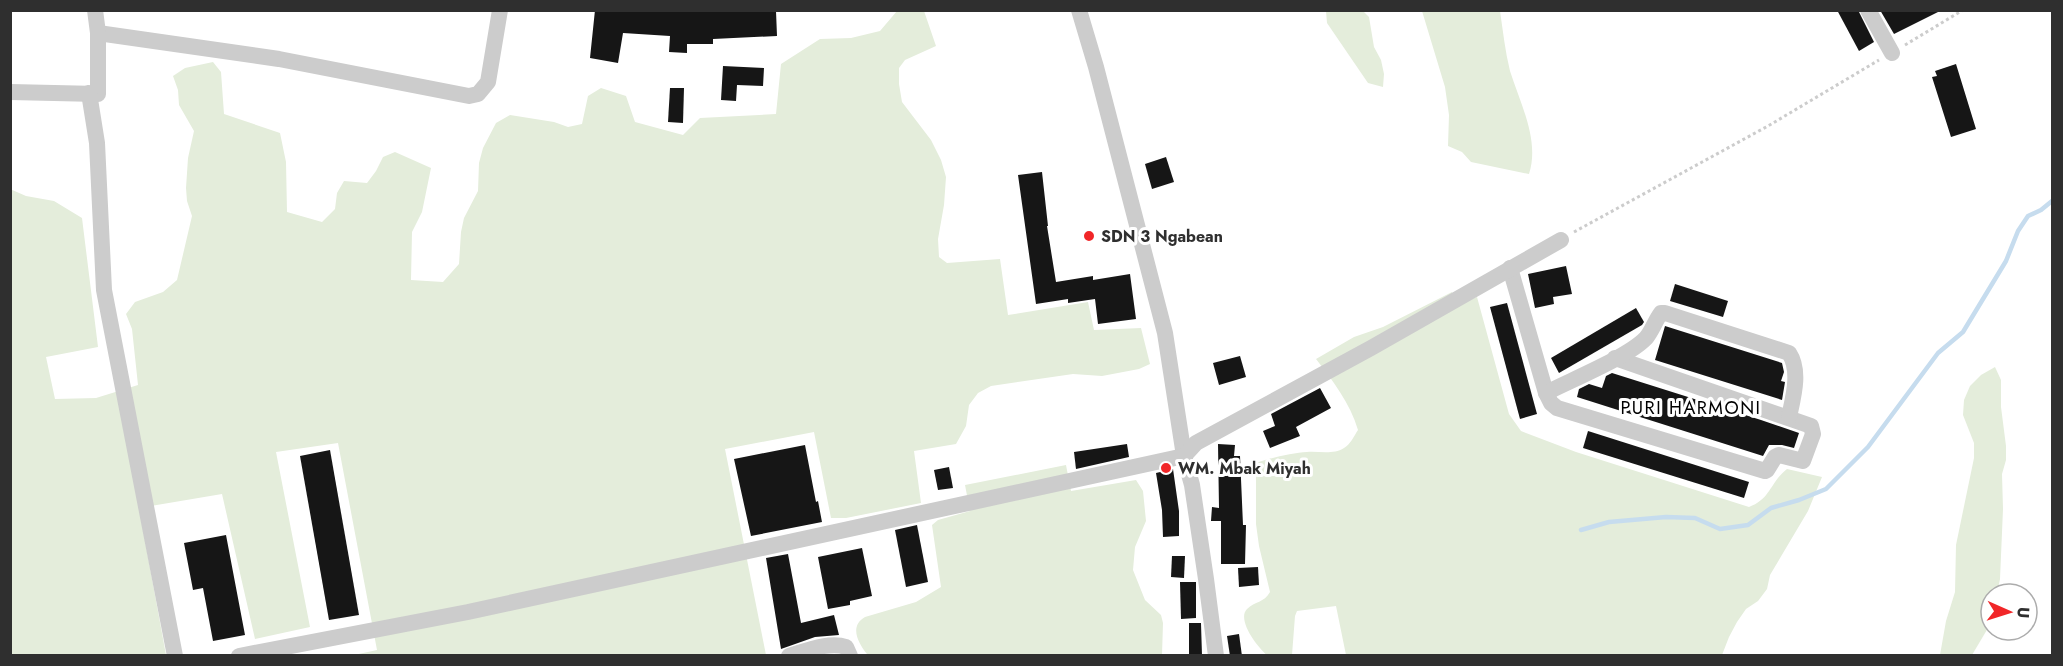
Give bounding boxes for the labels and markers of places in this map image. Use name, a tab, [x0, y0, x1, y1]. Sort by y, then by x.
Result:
place label: SDN 3 Ngabean	[1101, 225, 1223, 248]
marker: SDN 3 Ngabean	[1082, 229, 1096, 243]
place label: WM. Mbak Miyah	[1178, 457, 1311, 480]
marker: WM. Mbak Miyah	[1159, 461, 1173, 475]

